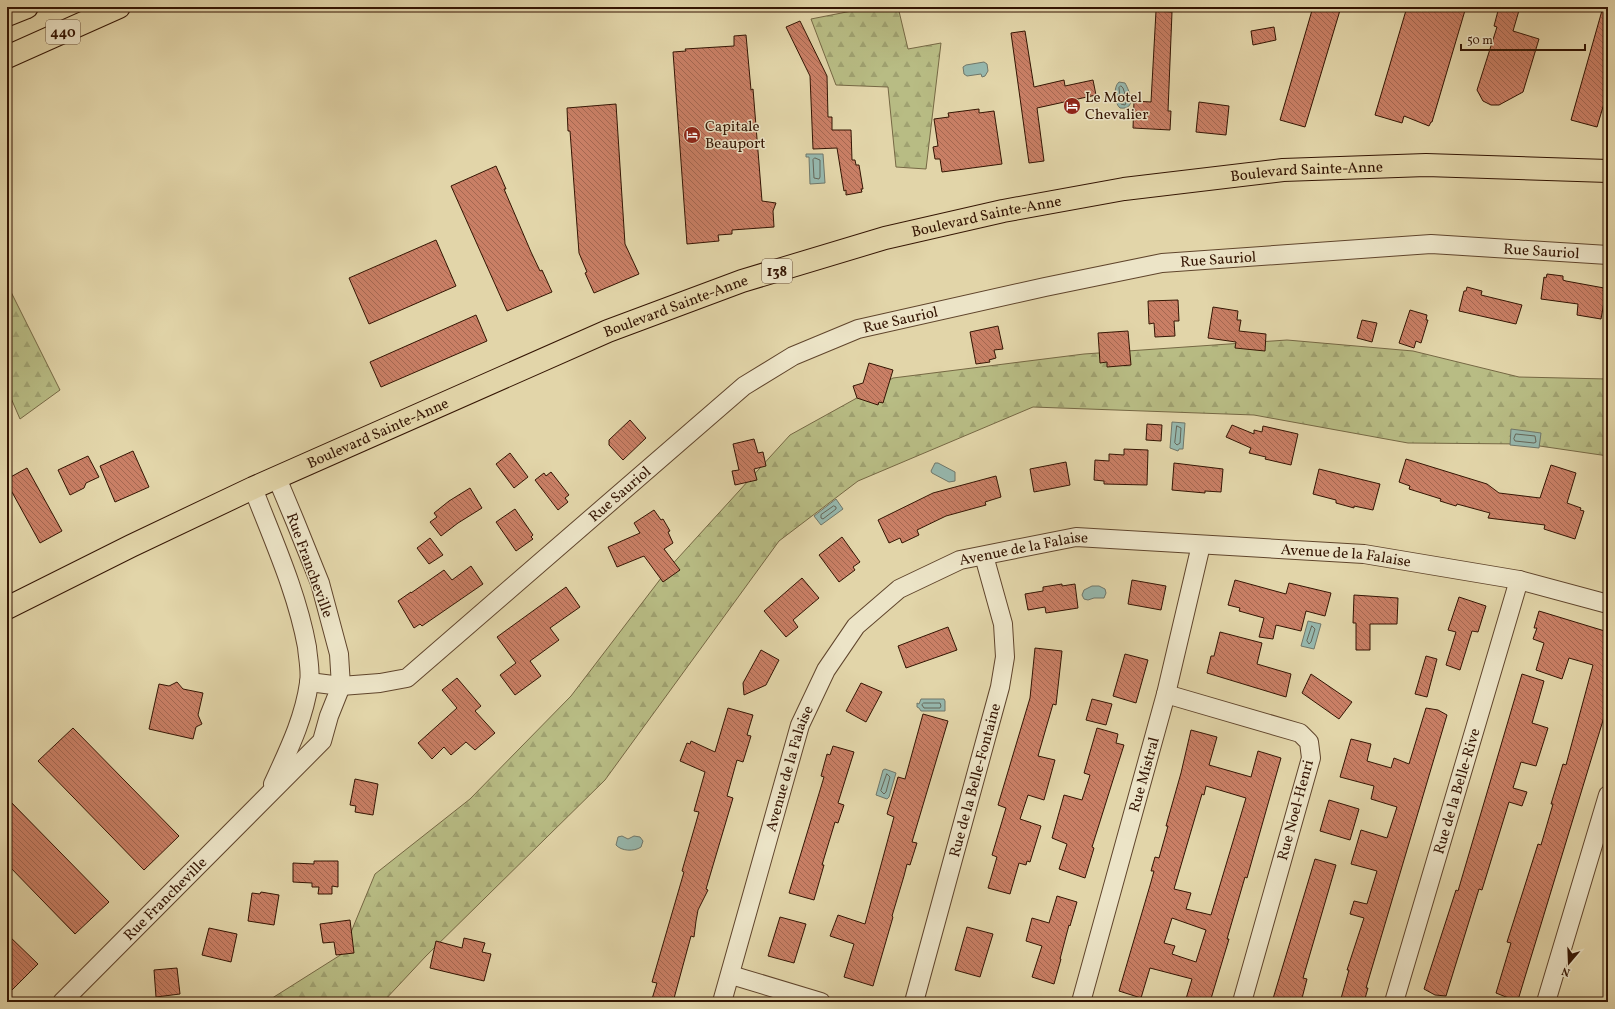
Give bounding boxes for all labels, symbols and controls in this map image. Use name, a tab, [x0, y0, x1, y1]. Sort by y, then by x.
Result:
road number: 440	[46, 20, 80, 44]
scale bar	[1461, 26, 1585, 52]
text: 50 m	[1467, 33, 1493, 49]
place label: Le Motel Chevalier	[1085, 88, 1148, 126]
hotel icon: Le Motel Chevalier	[1062, 96, 1082, 116]
place label: Capitale Beauport	[705, 117, 766, 155]
hotel icon: Capitale Beauport	[682, 125, 702, 145]
street label: Boulevard Sainte-Anne	[1229, 158, 1383, 188]
street label: Boulevard Sainte-Anne	[910, 192, 1063, 244]
street label: Rue Sauriol	[1503, 240, 1580, 265]
street label: Rue Sauriol	[1180, 247, 1257, 274]
road number: 138	[762, 259, 792, 283]
street label: Boulevard Sainte-Anne	[601, 271, 751, 344]
street label: Rue Sauriol	[861, 302, 940, 340]
street label: Boulevard Sainte-Anne	[304, 394, 452, 475]
street label: Rue Sauriol	[585, 462, 656, 528]
street label: Rue Francheville	[280, 510, 337, 621]
street label: Avenue de la Falaise	[958, 528, 1089, 572]
street label: Avenue de la Falaise	[1280, 540, 1412, 574]
street label: Rue de la Belle-Fontaine	[945, 701, 1007, 860]
street label: Avenue de la Falaise	[761, 702, 820, 834]
street label: Rue de la Belle-Rive	[1429, 726, 1487, 857]
street label: Rue Mistral	[1125, 735, 1166, 815]
street label: Rue Noel-Henri	[1273, 758, 1320, 863]
street label: Rue Francheville	[120, 853, 213, 946]
north arrow	[1549, 943, 1589, 983]
text: N	[1560, 963, 1572, 979]

